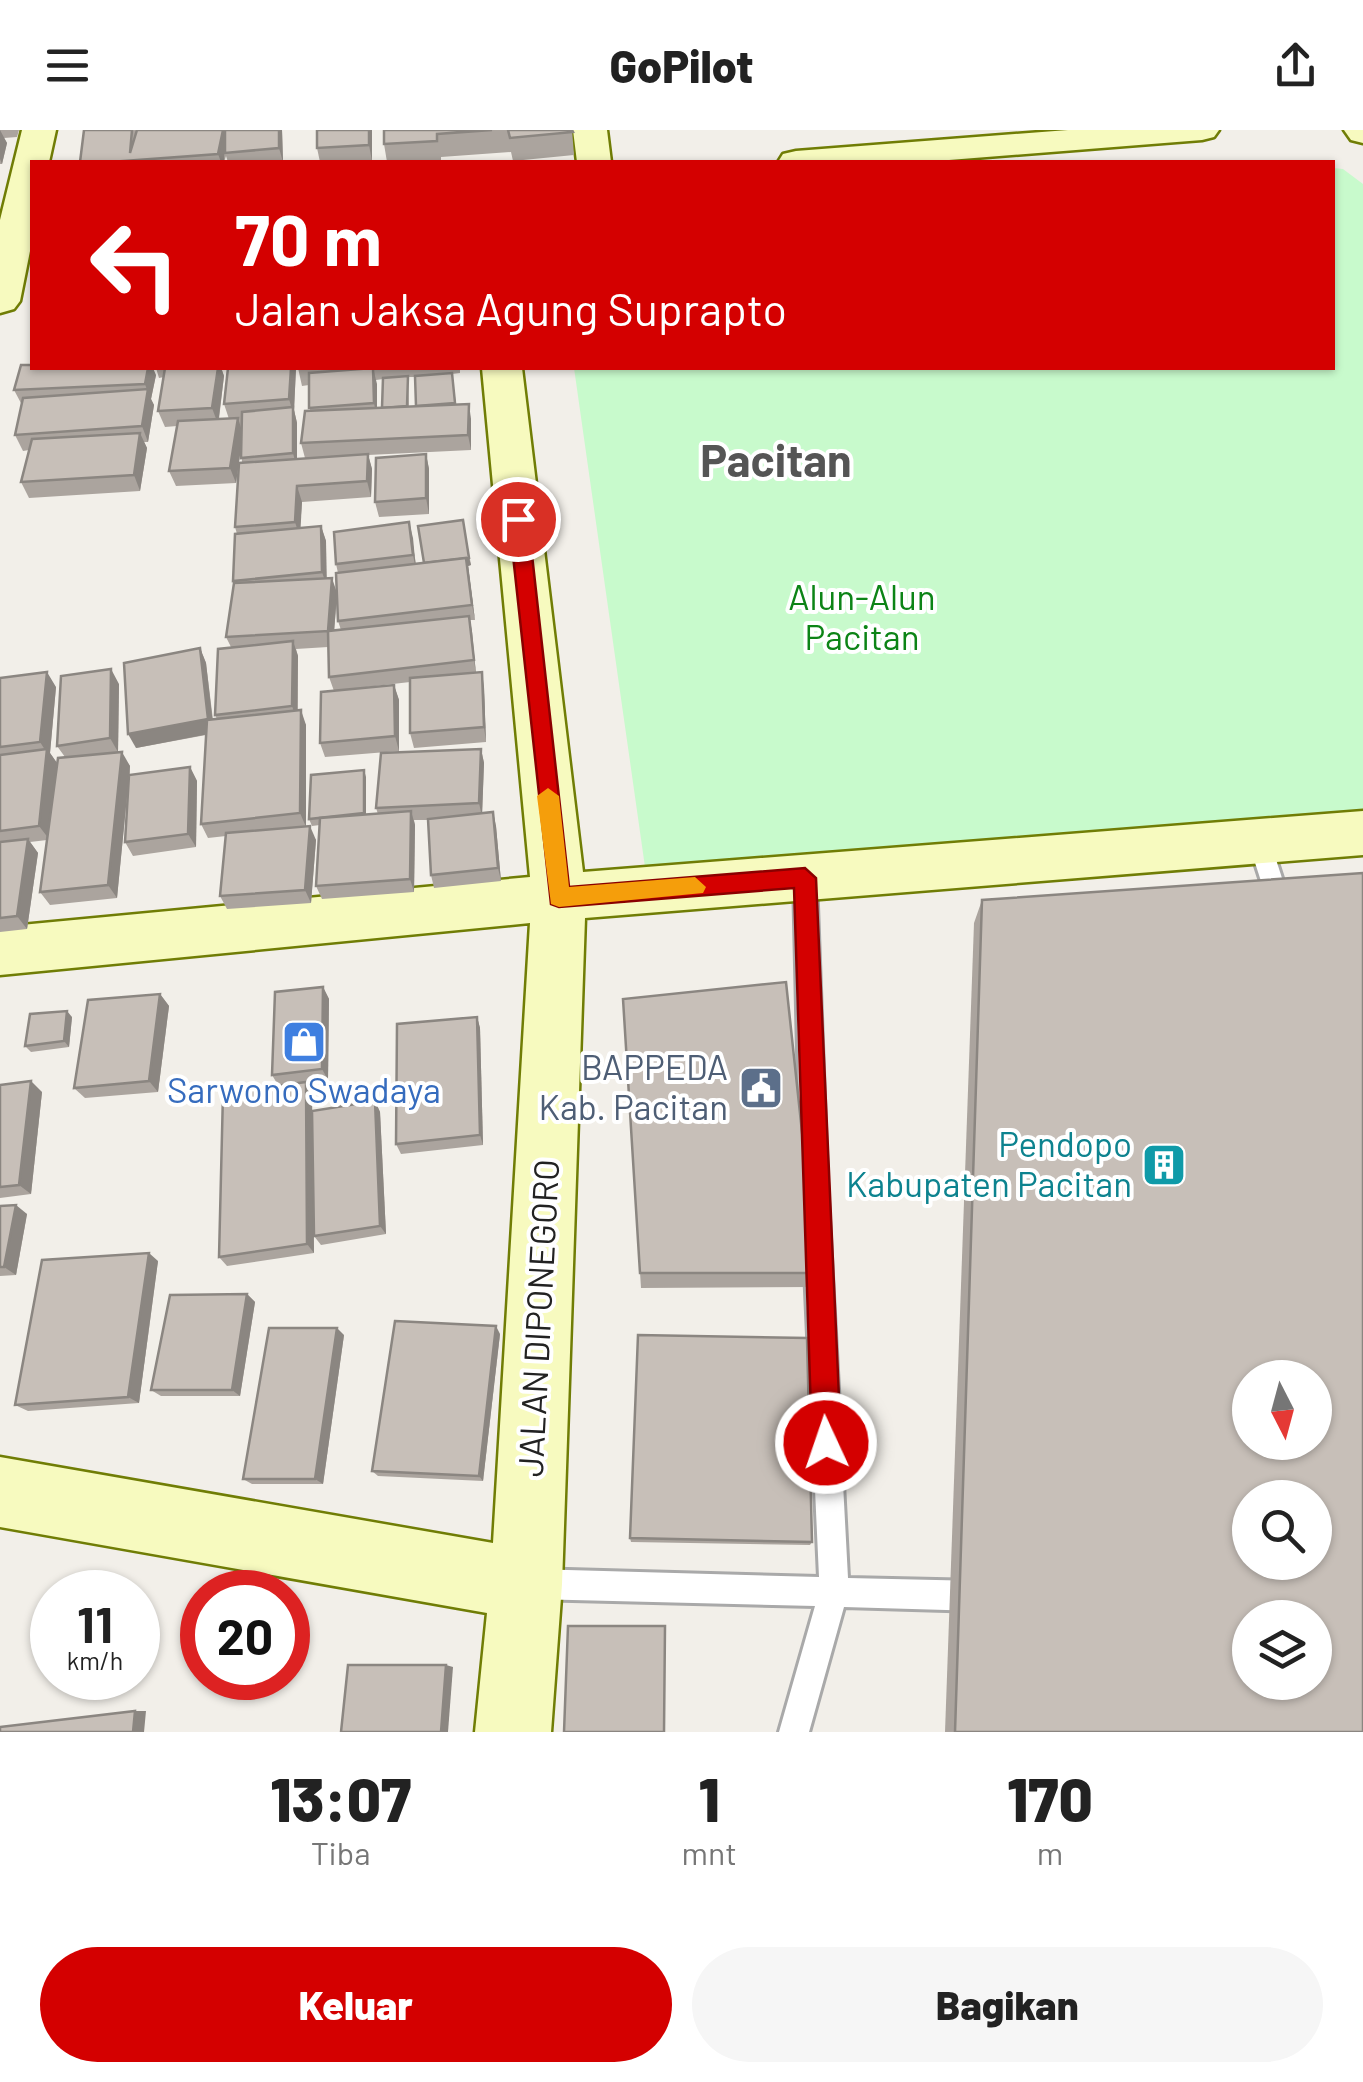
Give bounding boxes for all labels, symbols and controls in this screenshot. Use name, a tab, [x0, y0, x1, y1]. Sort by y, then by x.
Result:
icon: menu	[40, 38, 95, 93]
text: GoPilot	[610, 38, 753, 92]
icon: share	[1268, 38, 1323, 93]
text: 70 m	[235, 196, 382, 280]
icon: left	[70, 200, 200, 330]
text: Jalan Jaksa Agung Suprapto	[235, 281, 787, 335]
district label: Pacitan	[700, 432, 852, 486]
pin	[476, 477, 561, 562]
icon: arrive	[491, 492, 546, 547]
park label: Alun-Alun Pacitan	[788, 575, 936, 657]
shop icon: Sarwono Swadaya	[281, 1019, 327, 1065]
place label: BAPPEDA Kab. Pacitan	[539, 1045, 728, 1127]
public building icon: BAPPEDA Kab. Pacitan	[738, 1065, 784, 1111]
place label: Sarwono Swadaya	[167, 1068, 441, 1110]
place label: Pendopo Kabupaten Pacitan	[846, 1122, 1132, 1204]
building icon: Pendopo Kabupaten Pacitan	[1141, 1142, 1187, 1188]
street label: JALAN DIPONEGORO	[508, 1158, 566, 1478]
north arrow	[1232, 1360, 1332, 1460]
map controls	[1232, 1360, 1332, 1700]
position arrow	[774, 1391, 878, 1495]
button: search	[1232, 1480, 1332, 1580]
speed limit sign: 20	[180, 1570, 310, 1700]
text: 11	[77, 1593, 113, 1653]
button: layers	[1232, 1600, 1332, 1700]
text: km/h	[67, 1645, 123, 1675]
text: 13:07	[270, 1762, 411, 1834]
text: 1	[698, 1762, 720, 1834]
text: 170	[1007, 1762, 1093, 1834]
text: Tiba	[311, 1833, 371, 1871]
text: mnt	[681, 1833, 737, 1871]
text: m	[1037, 1833, 1063, 1871]
button: Keluar	[40, 1947, 672, 2062]
button: Bagikan	[692, 1947, 1323, 2062]

